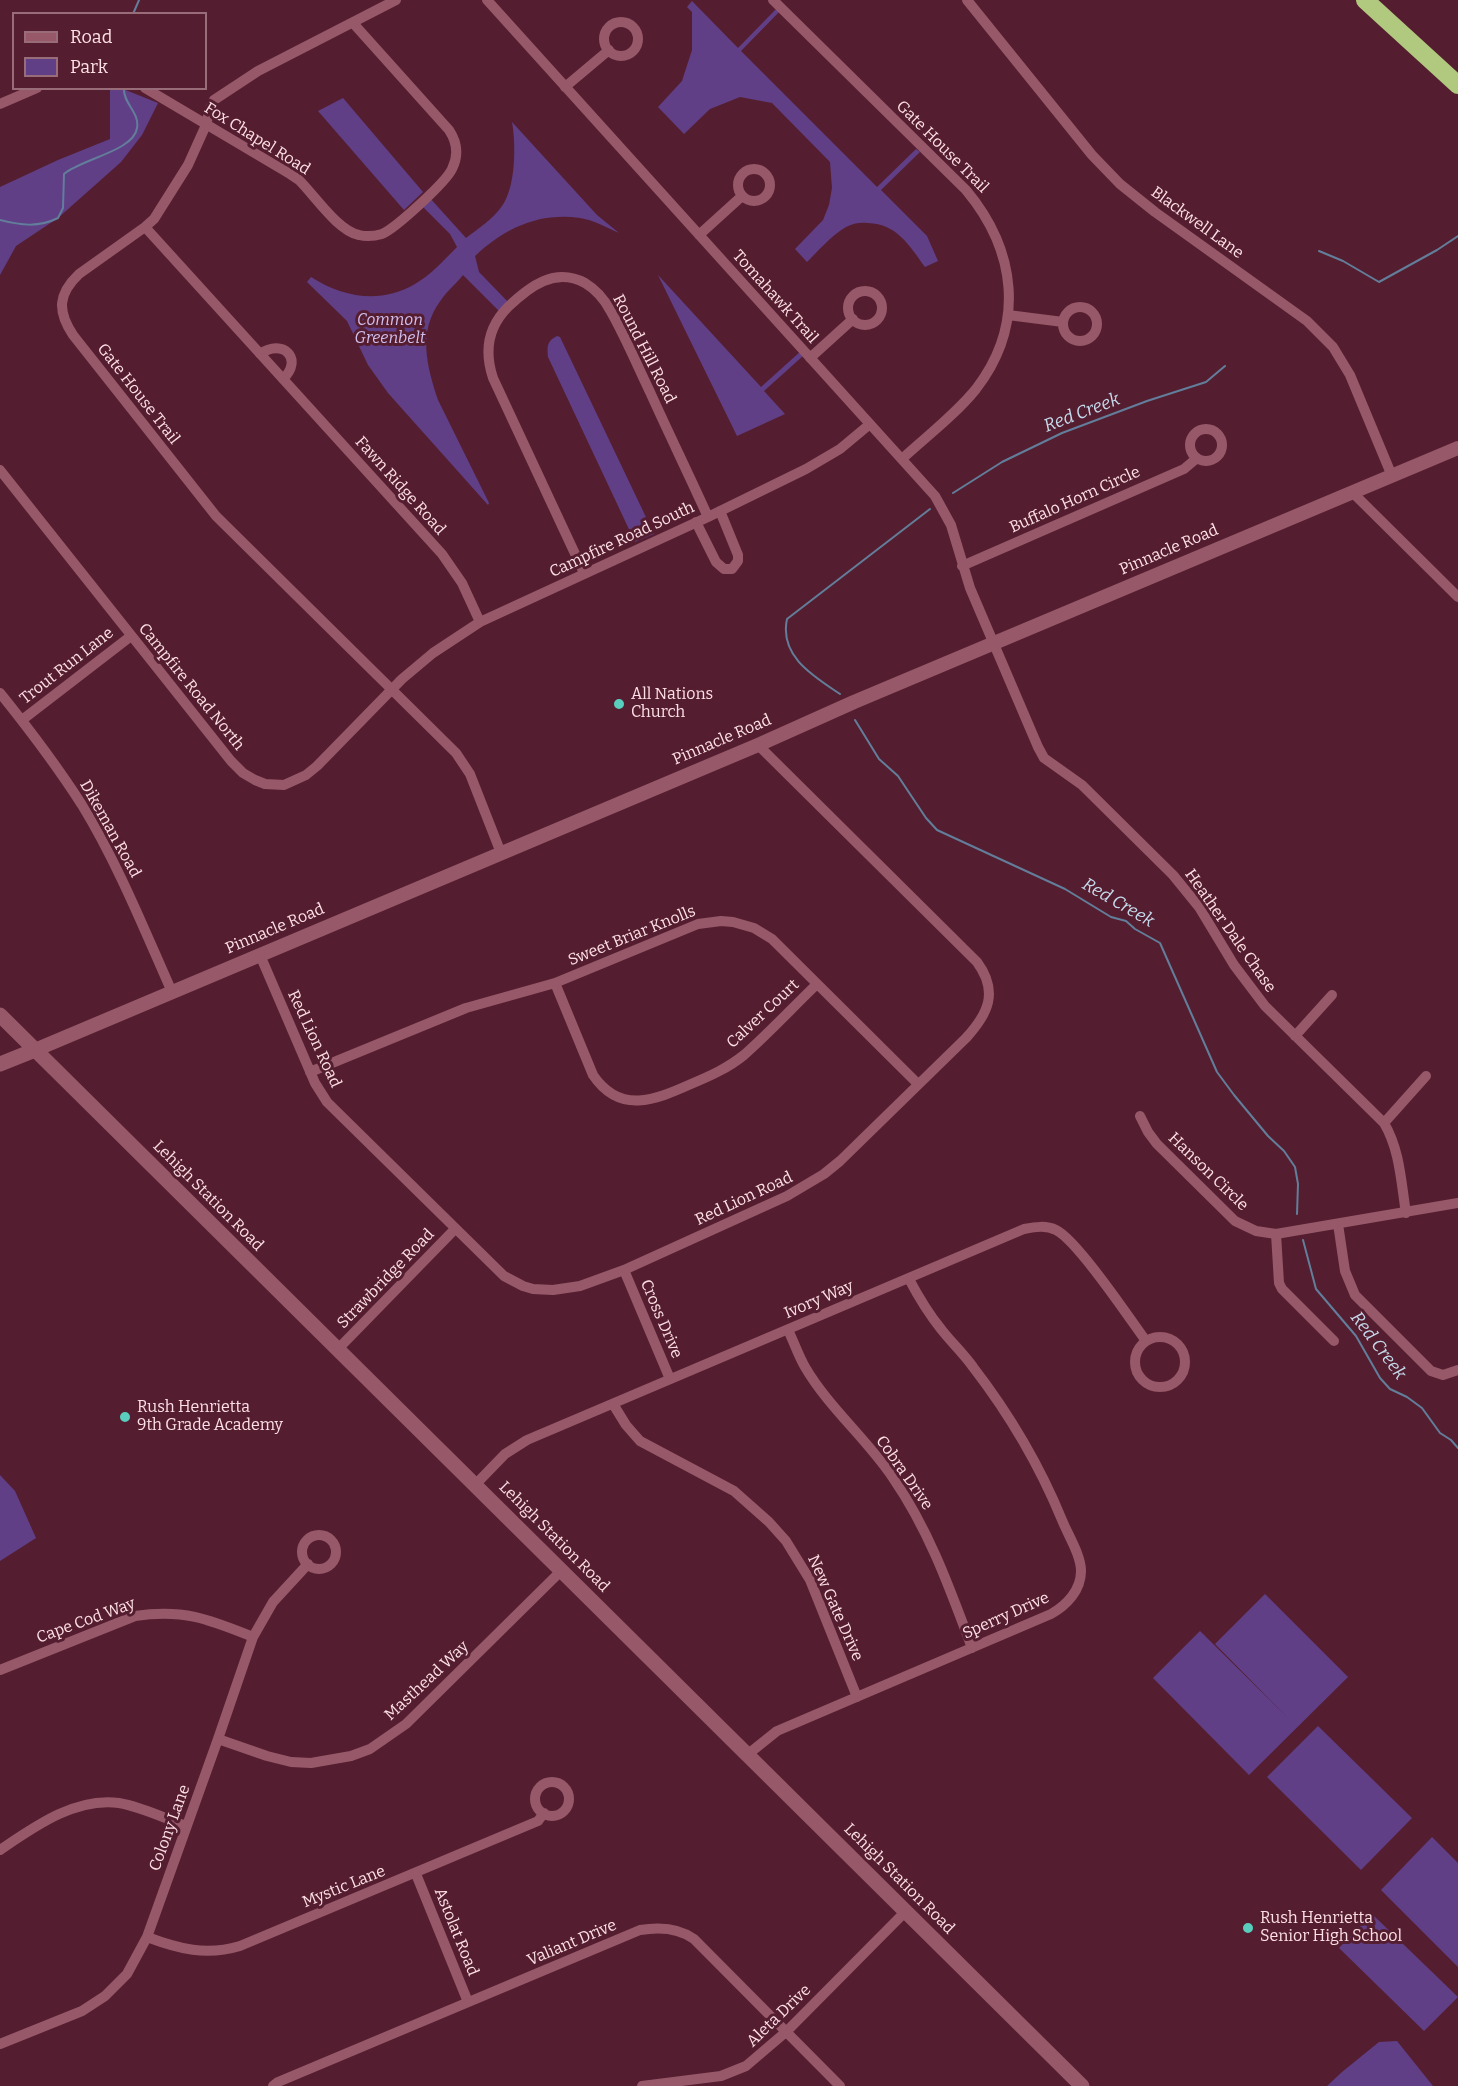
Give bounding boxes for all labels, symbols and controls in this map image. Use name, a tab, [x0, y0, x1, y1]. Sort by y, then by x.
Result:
legend	[12, 12, 207, 90]
text: Road	[70, 26, 112, 48]
text: Park	[70, 56, 108, 78]
street label: Gate House Trail	[892, 97, 992, 197]
street label: Fox Chapel Road	[201, 99, 313, 179]
street label: Blackwell Lane	[1147, 183, 1247, 263]
street label: Tomahawk Trail	[728, 246, 822, 348]
street label: Round Hill Road	[608, 291, 680, 407]
park label: Common Greenbelt	[355, 311, 425, 349]
street label: Gate House Trail	[93, 340, 183, 448]
water label: Red Creek	[1041, 389, 1123, 437]
street label: Fawn Ridge Road	[351, 433, 449, 539]
street label: Buffalo Horn Circle	[1007, 463, 1143, 537]
street label: Campfire Road South	[547, 498, 697, 582]
street label: Pinnacle Road	[1117, 521, 1221, 579]
street label: Campfire Road North	[134, 620, 248, 754]
street label: Trout Run Lane	[16, 623, 118, 709]
place label: All Nations Church	[631, 685, 713, 723]
marker: All Nations Church	[612, 697, 626, 711]
street label: Pinnacle Road	[670, 711, 774, 769]
street label: Dikeman Road	[75, 777, 145, 881]
street label: Heather Dale Chase	[1180, 866, 1280, 996]
water label: Red Creek	[1078, 874, 1158, 932]
street label: Pinnacle Road	[223, 900, 327, 958]
street label: Sweet Briar Knolls	[566, 902, 698, 970]
street label: Calver Court	[723, 976, 803, 1052]
street label: Red Lion Road	[283, 987, 345, 1091]
street label: Hanson Circle	[1164, 1129, 1252, 1215]
street label: Lehigh Station Road	[149, 1137, 267, 1255]
street label: Red Lion Road	[692, 1168, 796, 1230]
street label: Strawbridge Road	[333, 1225, 439, 1333]
street label: Cross Drive	[636, 1277, 686, 1361]
street label: Ivory Way	[781, 1277, 857, 1323]
water label: Red Creek	[1345, 1308, 1411, 1384]
place label: Rush Henrietta 9th Grade Academy	[137, 1398, 283, 1436]
marker: Rush Henrietta 9th Grade Academy	[118, 1410, 132, 1424]
street label: Cobra Drive	[871, 1432, 937, 1514]
street label: Lehigh Station Road	[495, 1478, 613, 1596]
street label: New Gate Drive	[803, 1552, 867, 1664]
street label: Sperry Drive	[960, 1588, 1052, 1644]
street label: Cape Cod Way	[34, 1594, 138, 1648]
street label: Masthead Way	[381, 1637, 473, 1725]
street label: Colony Lane	[146, 1782, 194, 1874]
street label: Lehigh Station Road	[840, 1820, 958, 1938]
street label: Mystic Lane	[300, 1862, 388, 1912]
street label: Astolat Road	[430, 1885, 482, 1979]
place label: Rush Henrietta Senior High School	[1260, 1909, 1402, 1947]
street label: Valiant Drive	[525, 1916, 619, 1970]
marker: Rush Henrietta Senior High School	[1241, 1921, 1255, 1935]
street label: Aleta Drive	[743, 1981, 815, 2051]

